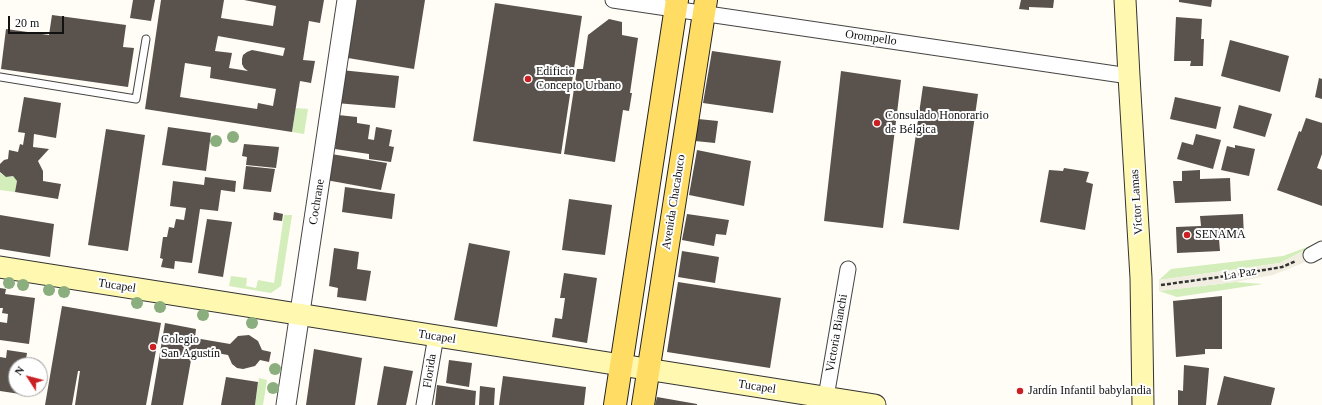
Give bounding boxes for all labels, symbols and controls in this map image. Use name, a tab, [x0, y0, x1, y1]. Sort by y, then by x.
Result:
scale bar	[10, 8, 66, 34]
text: 20 m	[15, 16, 39, 30]
street label: Orompello	[844, 27, 898, 49]
place label: Edificio Concepto Urbano	[536, 65, 621, 93]
marker: Edificio Concepto Urbano	[523, 74, 533, 84]
place label: Consulado Honorario de Bélgica	[885, 109, 989, 137]
marker: Consulado Honorario de Bélgica	[872, 118, 882, 128]
street label: Avenida Chacabuco	[659, 153, 689, 251]
street label: Víctor Lamas	[1128, 169, 1146, 235]
street label: Cochrane	[306, 178, 328, 226]
place label: SENAMA	[1195, 228, 1246, 242]
marker: SENAMA	[1182, 230, 1192, 240]
street label: La Paz	[1223, 264, 1257, 284]
street label: Tucapel	[97, 276, 137, 296]
street label: Victoria Bianchi	[823, 293, 851, 373]
street label: Tucapel	[417, 327, 457, 347]
place label: Colegio San Agustín	[161, 333, 220, 361]
marker: Colegio San Agustín	[148, 342, 158, 352]
street label: Florida	[420, 353, 440, 389]
north arrow	[8, 357, 48, 397]
text: N	[12, 364, 26, 377]
street label: Tucapel	[737, 377, 777, 397]
place label: Jardín Infantil babylandia	[1028, 384, 1151, 398]
marker: Jardín Infantil babylandia	[1015, 386, 1025, 396]

